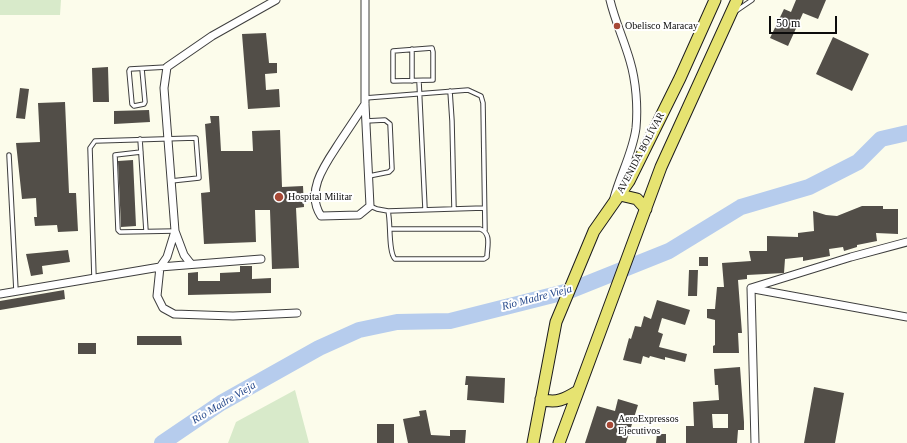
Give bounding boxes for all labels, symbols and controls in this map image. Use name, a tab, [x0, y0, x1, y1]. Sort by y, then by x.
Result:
scale bar	[771, 8, 839, 34]
text: 50 m	[776, 16, 800, 30]
place label: Obelisco Maracay	[625, 20, 698, 32]
marker: Obelisco Maracay	[612, 21, 622, 31]
street label: AVENIDA BOLÍVAR	[615, 110, 667, 196]
marker: Hospital Militar	[273, 191, 285, 203]
place label: Hospital Militar	[288, 191, 352, 203]
water label: Río Madre Vieja	[500, 282, 574, 314]
water label: Río Madre Vieja	[190, 379, 258, 427]
place label: AeroExpressos Ejecutivos	[618, 413, 679, 436]
marker: AeroExpressos Ejecutivos	[605, 420, 615, 430]

